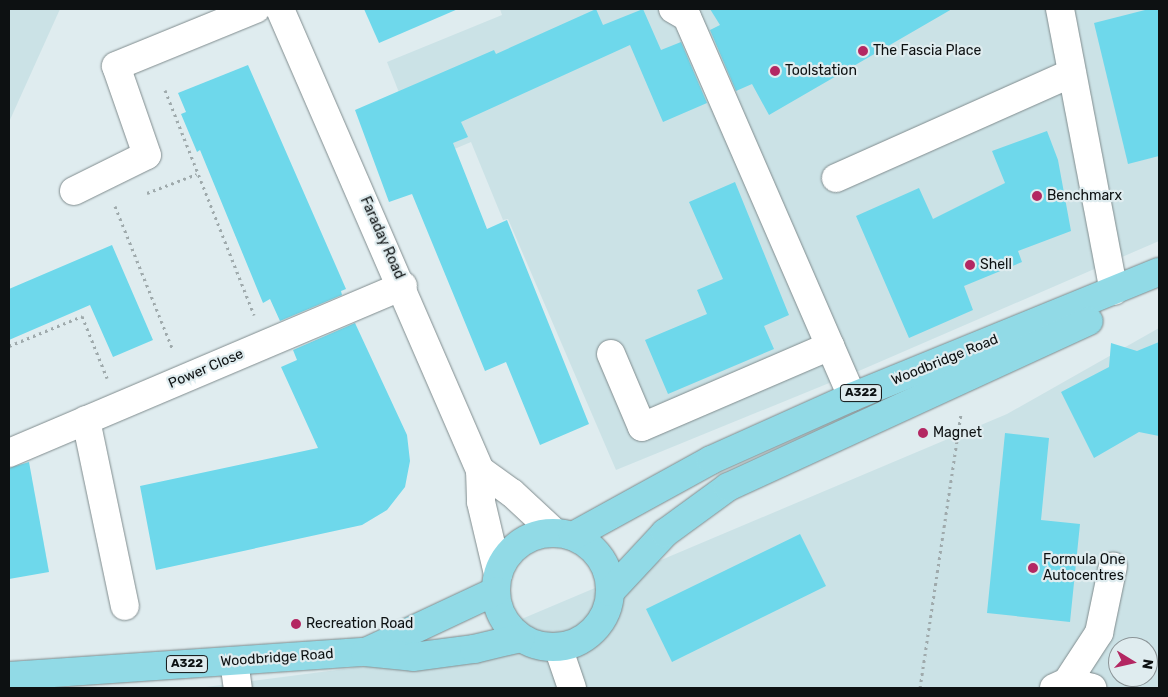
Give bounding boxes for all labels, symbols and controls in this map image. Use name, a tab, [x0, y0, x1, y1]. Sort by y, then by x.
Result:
place label: The Fascia Place	[873, 43, 981, 59]
marker: The Fascia Place	[857, 45, 869, 57]
place label: Toolstation	[785, 63, 857, 79]
marker: Toolstation	[769, 65, 781, 77]
place label: Benchmarx	[1047, 188, 1122, 204]
marker: Benchmarx	[1031, 190, 1043, 202]
street label: Faraday Road	[356, 194, 408, 282]
place label: Shell	[980, 257, 1012, 273]
marker: Shell	[964, 259, 976, 271]
street label: Woodbridge Road	[889, 331, 1001, 389]
street label: Power Close	[166, 346, 246, 392]
road number: A322	[840, 383, 882, 402]
place label: Magnet	[933, 425, 982, 441]
marker: Magnet	[917, 427, 929, 439]
place label: Formula One Autocentres	[1043, 552, 1126, 584]
marker: Formula One Autocentres	[1027, 562, 1039, 574]
place label: Recreation Road	[306, 616, 413, 632]
marker: Recreation Road	[290, 618, 302, 630]
north arrow	[1108, 637, 1158, 687]
street label: Woodbridge Road	[220, 646, 334, 670]
road number: A322	[166, 654, 208, 674]
text: N	[1138, 658, 1157, 671]

